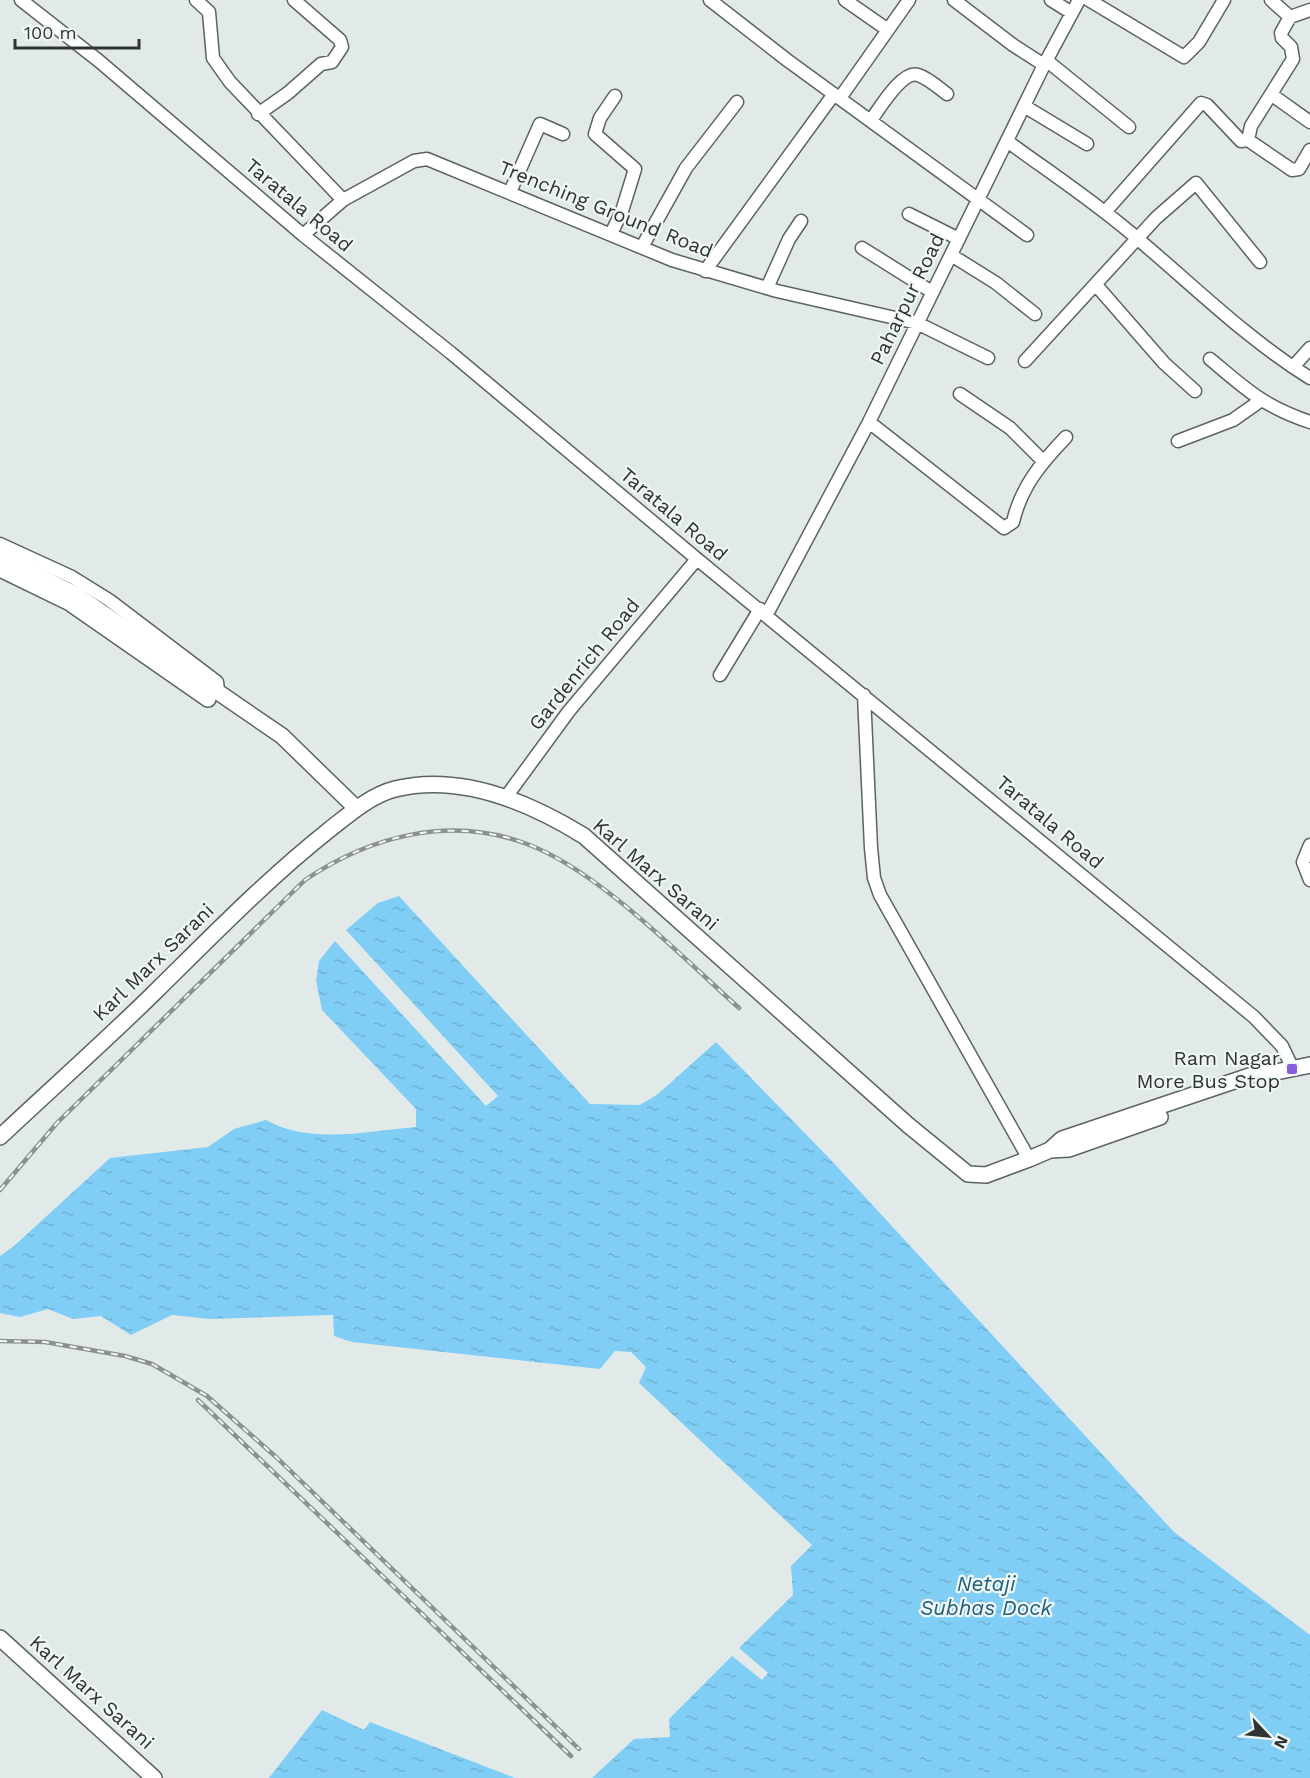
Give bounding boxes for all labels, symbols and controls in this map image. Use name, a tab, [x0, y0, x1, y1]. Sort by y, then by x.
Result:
scale bar	[15, 12, 140, 50]
text: 100 m	[24, 22, 77, 43]
street label: Taratala Road	[241, 153, 357, 257]
street label: Trenching Ground Road	[496, 155, 716, 263]
street label: Paharpur Road	[865, 229, 949, 369]
street label: Taratala Road	[616, 462, 732, 566]
street label: Gardenrich Road	[523, 593, 645, 735]
street label: Taratala Road	[992, 770, 1108, 874]
street label: Karl Marx Sarani	[588, 813, 724, 935]
street label: Karl Marx Sarani	[88, 898, 218, 1026]
place label: Ram Nagar More Bus Stop	[1136, 1046, 1280, 1093]
marker: Ram Nagar More Bus Stop	[1285, 1062, 1299, 1076]
water label: Netaji Subhas Dock	[920, 1571, 1053, 1620]
street label: Karl Marx Sarani	[25, 1630, 159, 1754]
north arrow	[1238, 1706, 1298, 1766]
text: N	[1270, 1733, 1292, 1752]

